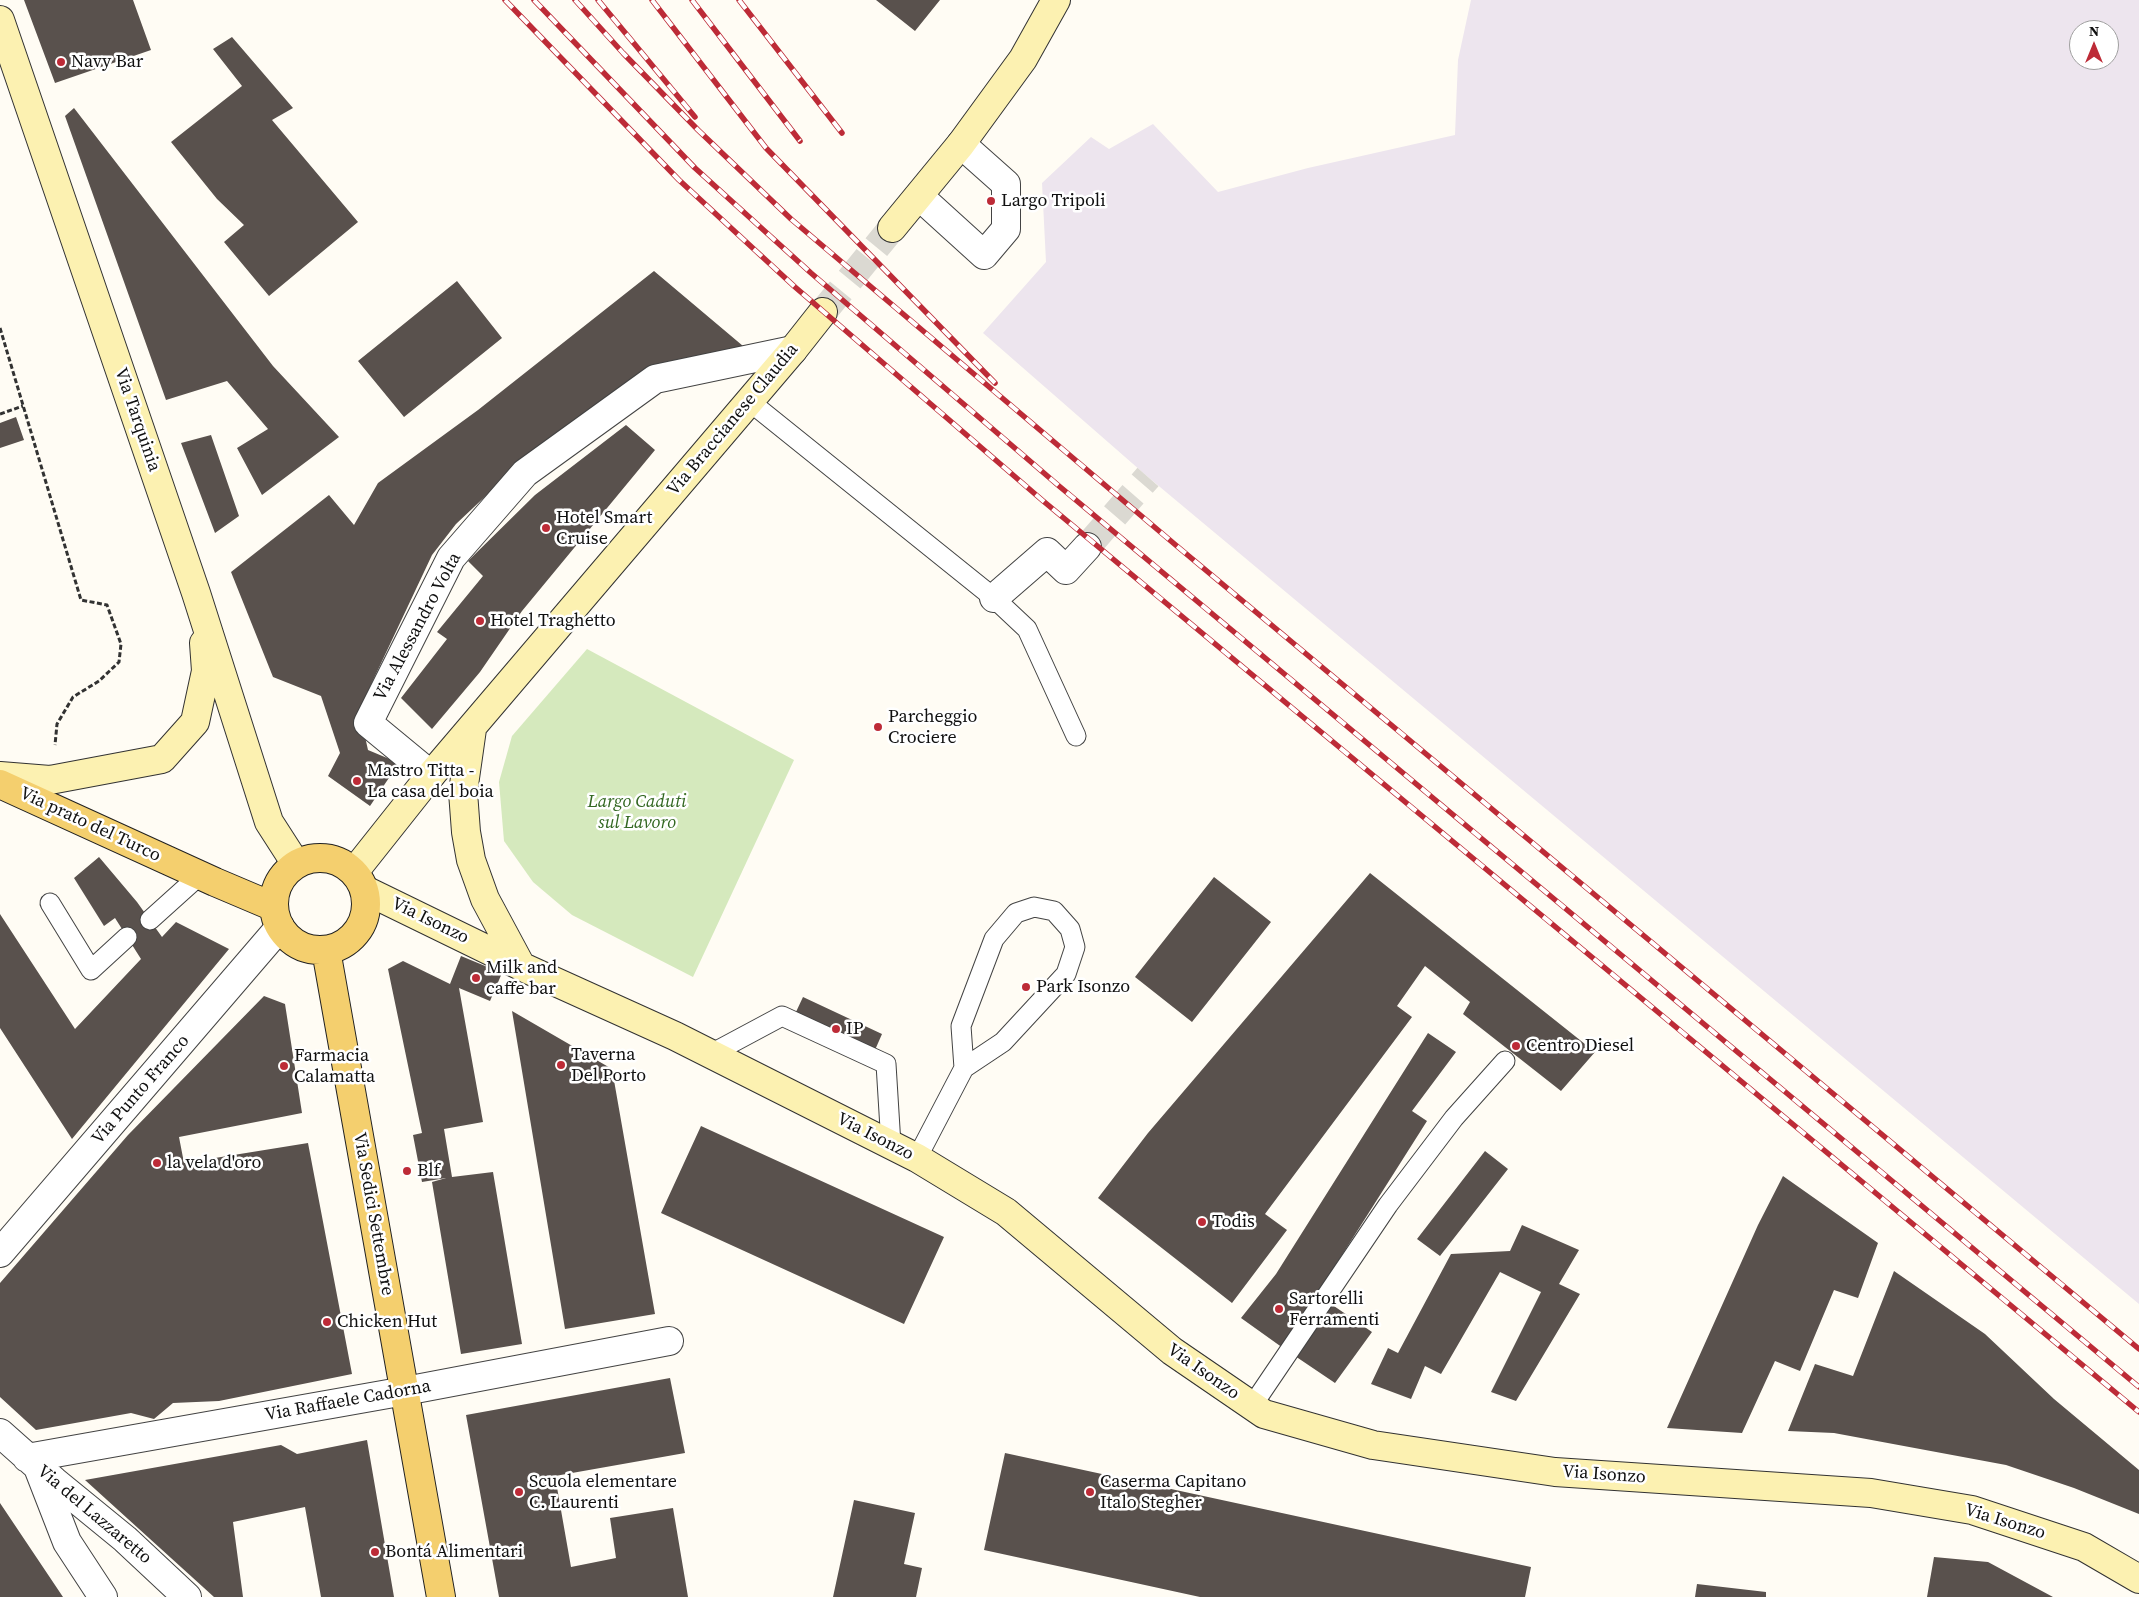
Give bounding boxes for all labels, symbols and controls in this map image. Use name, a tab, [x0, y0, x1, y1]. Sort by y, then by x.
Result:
north arrow	[2069, 20, 2119, 70]
text: N	[2089, 21, 2099, 41]
place label: Navy Bar	[71, 51, 143, 73]
marker: Navy Bar	[55, 56, 67, 68]
place label: Largo Tripoli	[1001, 190, 1106, 212]
marker: Largo Tripoli	[985, 195, 997, 207]
street label: Via Braccianese Claudia	[663, 339, 803, 501]
street label: Via Tarquinia	[109, 365, 165, 475]
place label: Hotel Smart Cruise	[556, 507, 652, 550]
marker: Hotel Smart Cruise	[540, 522, 552, 534]
street label: Via Alessandro Volta	[370, 549, 466, 705]
place label: Hotel Traghetto	[490, 610, 616, 632]
marker: Hotel Traghetto	[474, 615, 486, 627]
place label: Parcheggio Crociere	[888, 706, 977, 749]
marker: Parcheggio Crociere	[872, 721, 884, 733]
place label: Mastro Titta - La casa del boia	[367, 760, 494, 802]
marker: Mastro Titta - La casa del boia	[351, 775, 363, 787]
street label: Via prato del Turco	[16, 783, 164, 867]
park label: Largo Caduti sul Lavoro	[587, 791, 687, 834]
street label: Via Isonzo	[388, 893, 472, 949]
place label: Milk and caffe bar	[486, 957, 557, 1000]
marker: Milk and caffe bar	[470, 972, 482, 984]
place label: Park Isonzo	[1036, 976, 1130, 998]
marker: Park Isonzo	[1020, 981, 1032, 993]
place label: IP	[846, 1018, 863, 1040]
marker: IP	[830, 1023, 842, 1035]
street label: Via Punto Franco	[87, 1031, 195, 1149]
place label: Centro Diesel	[1526, 1035, 1634, 1057]
marker: Centro Diesel	[1510, 1040, 1522, 1052]
place label: Taverna Del Porto	[571, 1044, 646, 1086]
place label: Farmacia Calamatta	[294, 1045, 375, 1088]
marker: Taverna Del Porto	[555, 1059, 567, 1071]
marker: Farmacia Calamatta	[278, 1060, 290, 1072]
street label: Via Isonzo	[833, 1108, 917, 1166]
street label: Via Sedici Settembre	[348, 1131, 398, 1297]
place label: la vela d'oro	[167, 1152, 261, 1174]
marker: la vela d'oro	[151, 1157, 163, 1169]
place label: Blf	[417, 1160, 440, 1182]
marker: Blf	[401, 1165, 413, 1177]
place label: Todis	[1212, 1211, 1255, 1233]
marker: Todis	[1196, 1216, 1208, 1228]
place label: Sartorelli Ferramenti	[1289, 1288, 1379, 1330]
marker: Sartorelli Ferramenti	[1273, 1303, 1285, 1315]
place label: Chicken Hut	[337, 1311, 437, 1333]
marker: Chicken Hut	[321, 1316, 333, 1328]
street label: Via Isonzo	[1163, 1339, 1243, 1405]
street label: Via Raffaele Cadorna	[263, 1376, 433, 1426]
street label: Via del Lazzaretto	[32, 1461, 156, 1569]
street label: Via Isonzo	[1562, 1461, 1646, 1489]
place label: Scuola elementare C. Laurenti	[529, 1471, 677, 1514]
place label: Caserma Capitano Italo Stegher	[1100, 1471, 1246, 1514]
marker: Scuola elementare C. Laurenti	[513, 1486, 525, 1498]
marker: Caserma Capitano Italo Stegher	[1084, 1486, 1096, 1498]
street label: Via Isonzo	[1962, 1499, 2048, 1545]
place label: Bontá Alimentari	[385, 1541, 523, 1563]
marker: Bontá Alimentari	[369, 1546, 381, 1558]

